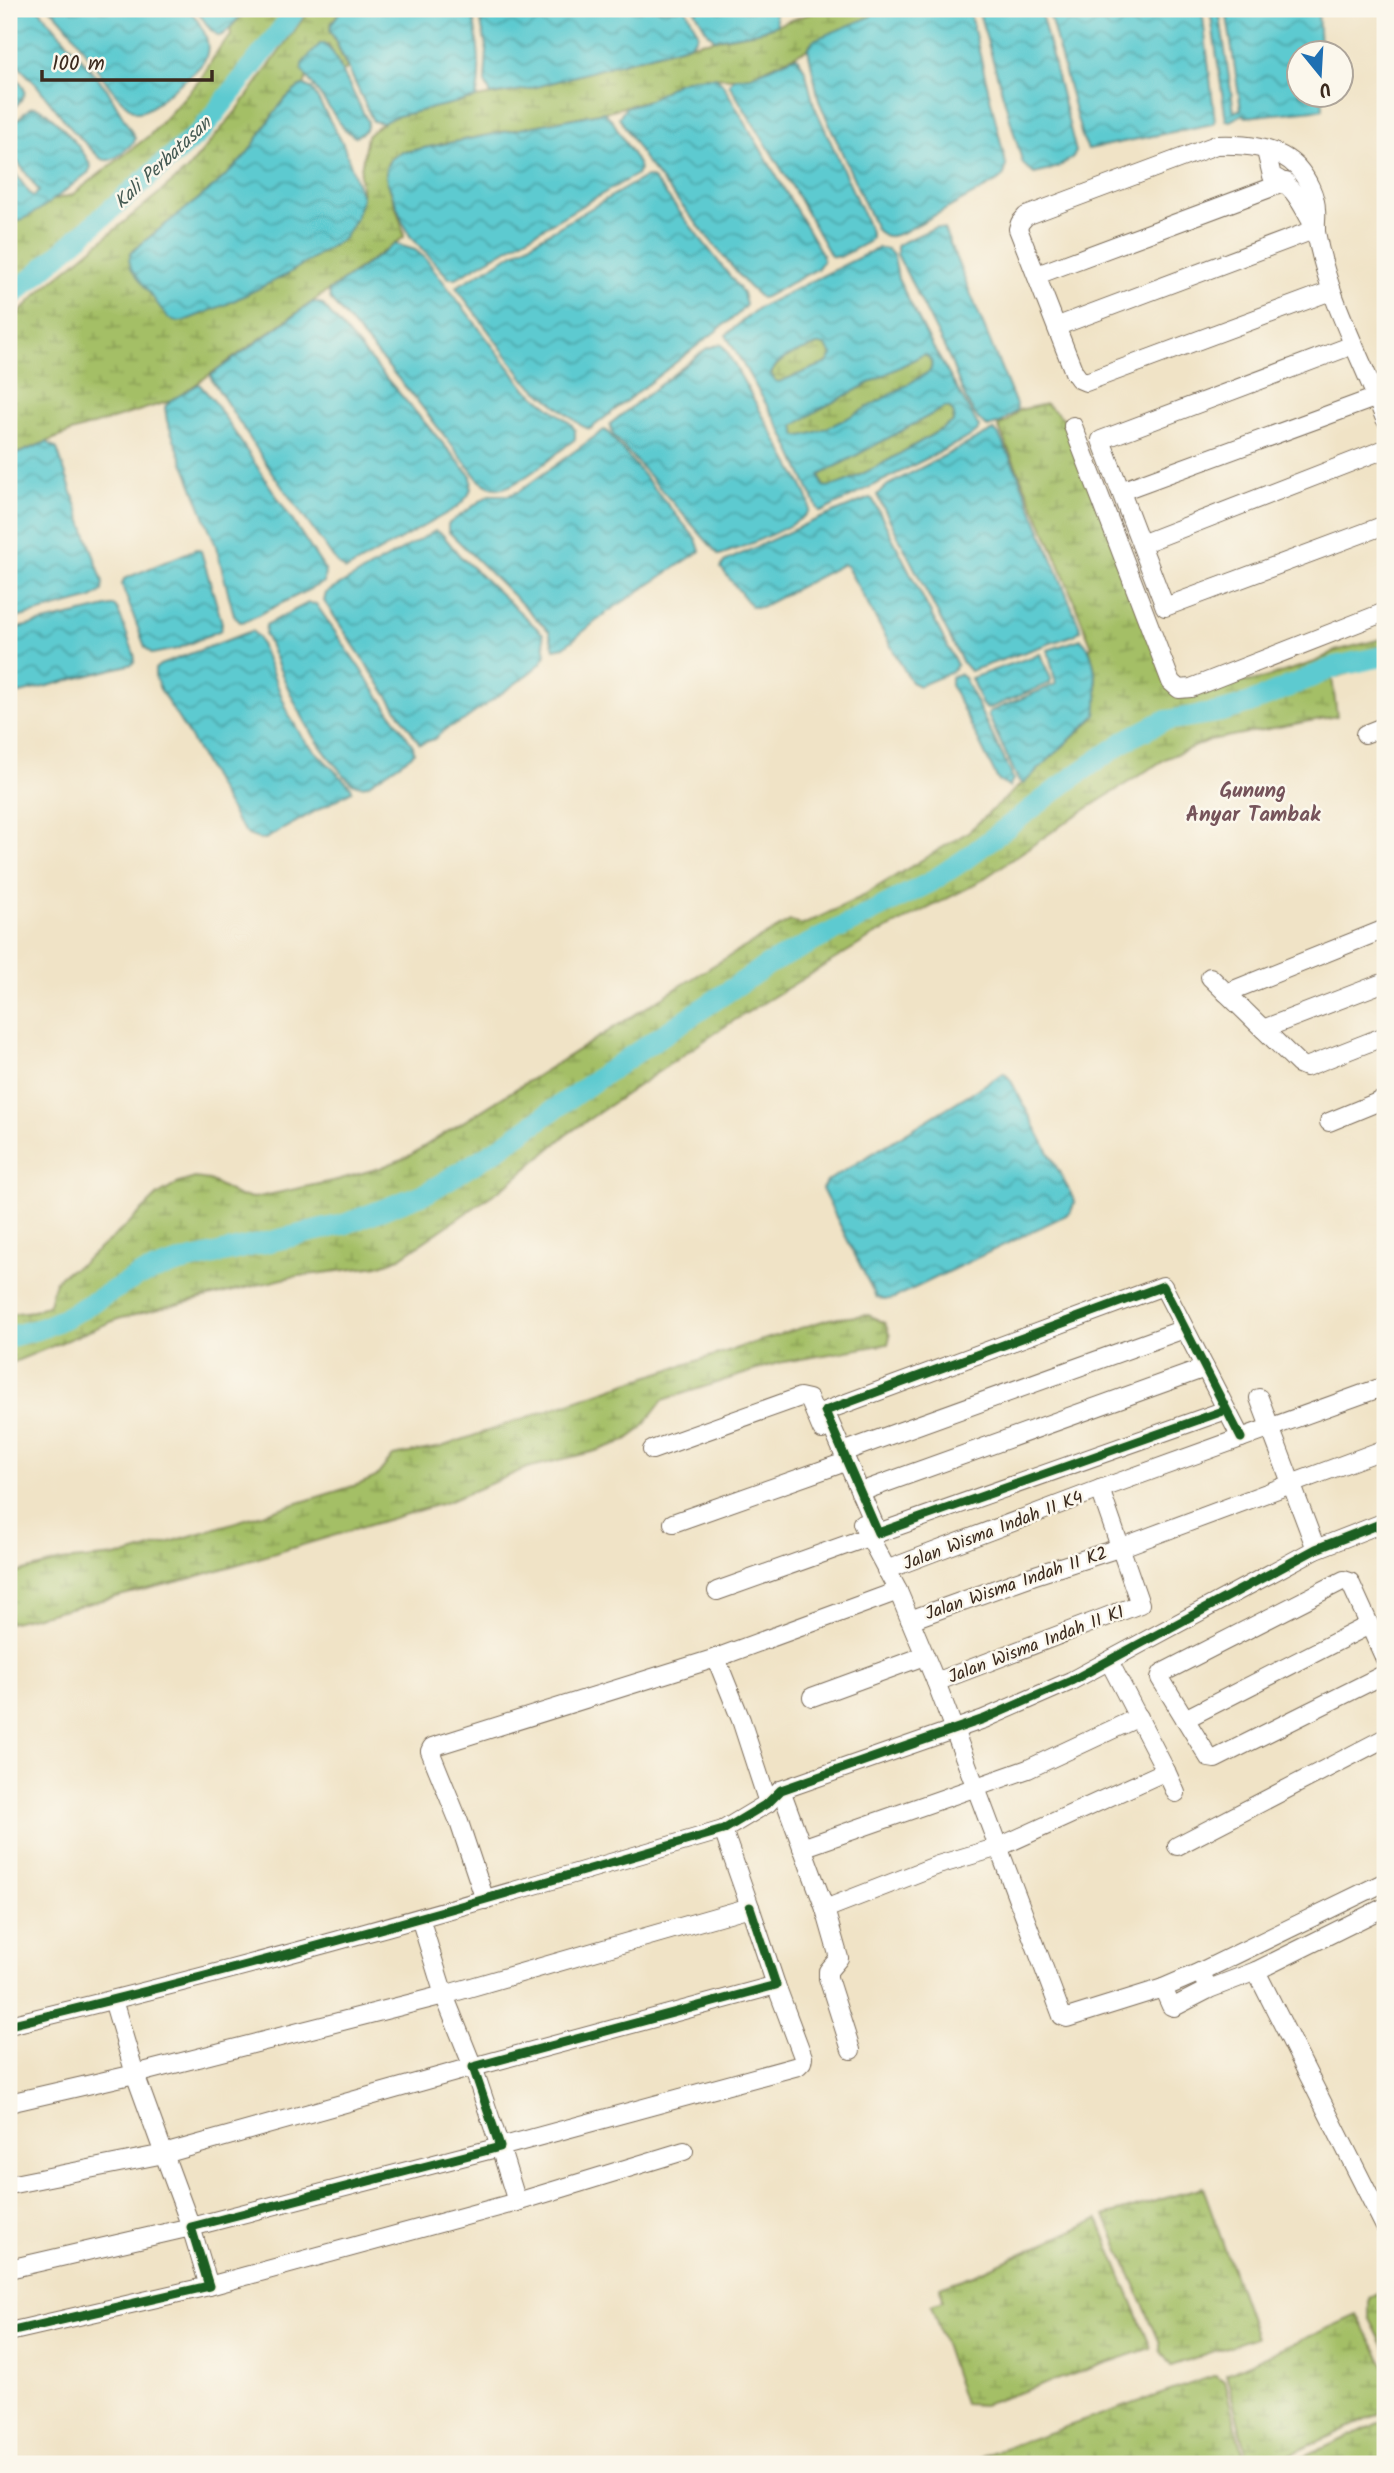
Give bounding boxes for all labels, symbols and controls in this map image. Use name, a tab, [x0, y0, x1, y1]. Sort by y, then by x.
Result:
scale bar	[42, 38, 212, 82]
north arrow	[1286, 38, 1356, 108]
text: 100 m	[52, 48, 105, 81]
text: U	[1314, 72, 1335, 104]
water label: Kali Perbatasan	[108, 109, 220, 217]
district label: Gunung Anyar Tambak	[1186, 775, 1321, 832]
street label: Jalan Wisma Indah II K4	[899, 1484, 1088, 1579]
street label: Jalan Wisma Indah II K2	[921, 1540, 1112, 1629]
street label: Jalan Wisma Indah II K1	[944, 1598, 1129, 1692]

